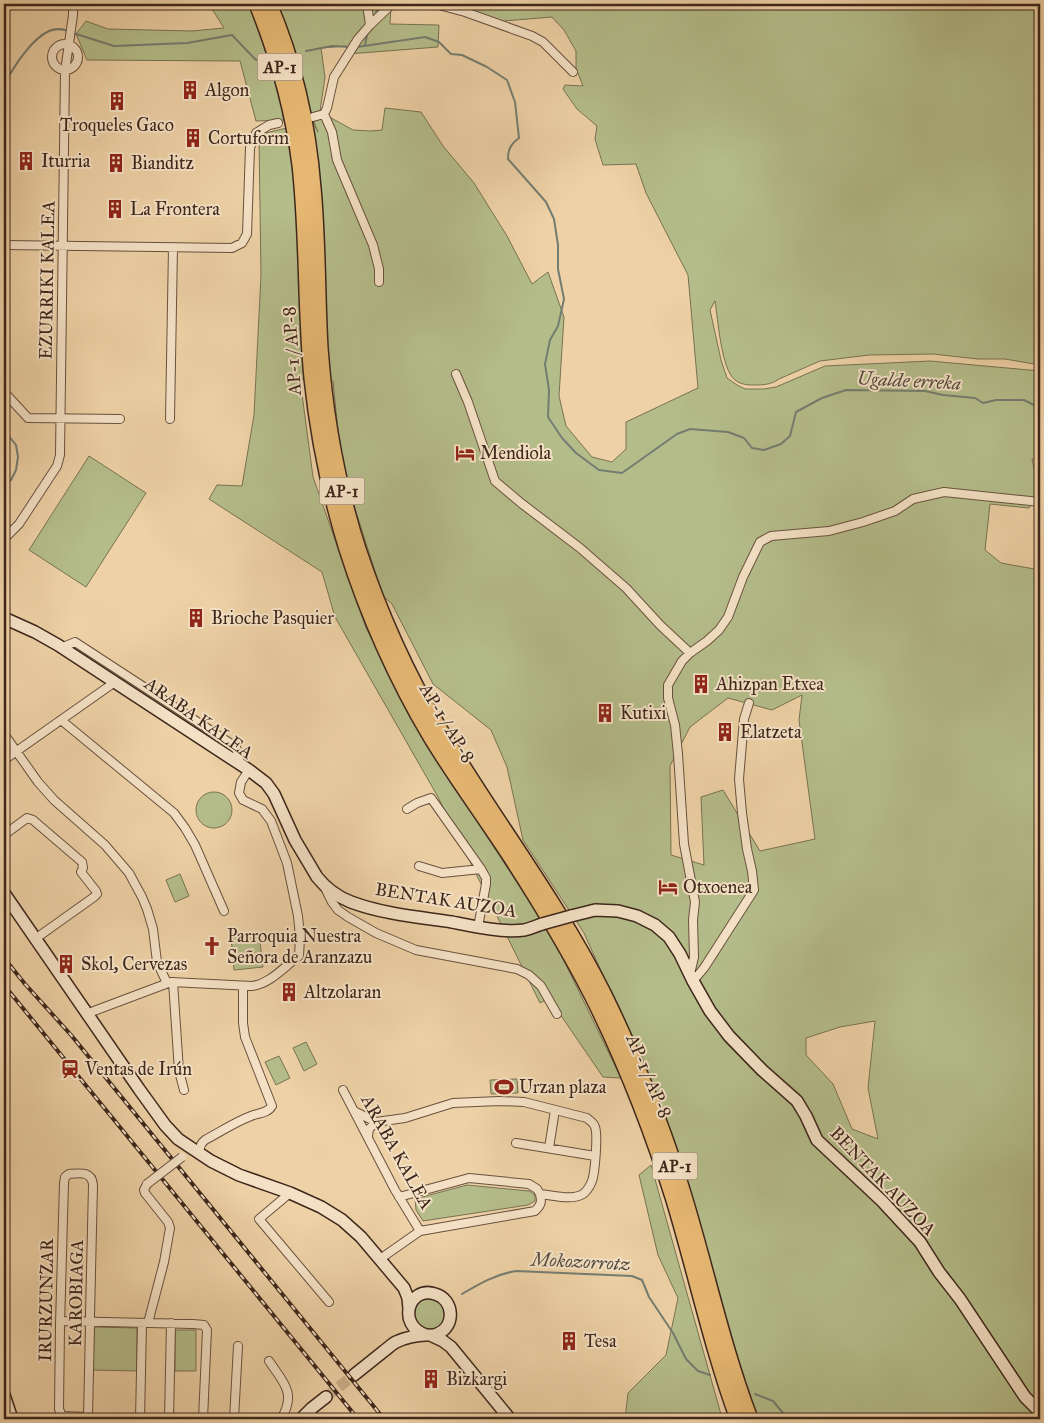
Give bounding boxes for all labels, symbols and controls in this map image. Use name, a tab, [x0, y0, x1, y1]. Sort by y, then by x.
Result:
road number: AP-1	[258, 54, 302, 80]
building icon: Algon	[179, 79, 201, 101]
place label: Algon	[204, 79, 250, 102]
building icon: Troqueles Gaco	[106, 90, 128, 112]
place label: Troqueles Gaco	[60, 114, 174, 137]
building icon: Cortuform	[182, 127, 204, 149]
place label: Cortuform	[208, 127, 289, 149]
building icon: Iturria	[15, 150, 37, 172]
place label: Iturria	[41, 150, 91, 172]
building icon: Bianditz	[105, 152, 127, 174]
place label: Bianditz	[131, 152, 194, 174]
building icon: La Frontera	[104, 198, 126, 220]
place label: La Frontera	[130, 198, 220, 220]
street label: EZURRIKI KALEA	[35, 200, 59, 360]
street label: AP-1 / AP-8	[278, 306, 306, 397]
water label: Ugalde erreka	[856, 366, 962, 395]
hotel icon: Mendiola	[454, 442, 476, 464]
place label: Mendiola	[480, 442, 552, 464]
road number: AP-1	[320, 478, 364, 504]
building icon: Brioche Pasquier	[185, 607, 207, 629]
place label: Brioche Pasquier	[211, 607, 334, 630]
street label: ARABA KALEA	[139, 672, 258, 764]
building icon: Ahizpan Etxea	[690, 673, 712, 695]
place label: Ahizpan Etxea	[715, 673, 824, 695]
street label: AP-1 / AP-8	[414, 678, 479, 767]
building icon: Kutixi	[594, 702, 616, 724]
place label: Kutixi	[620, 702, 666, 724]
building icon: Elatzeta	[714, 721, 736, 743]
place label: Elatzeta	[740, 721, 802, 743]
hotel icon: Otxoenea	[657, 876, 679, 898]
place label: Otxoenea	[683, 876, 753, 898]
street label: BENTAK AUZOA	[374, 878, 518, 922]
place label: Parroquia Nuestra Señora de Aranzazu	[227, 925, 373, 968]
church icon: Parroquia Nuestra Señora de Aranzazu	[201, 935, 223, 957]
building icon: Skol, Cervezas	[55, 953, 77, 975]
place label: Skol, Cervezas	[81, 953, 187, 975]
building icon: Altzolaran	[278, 981, 300, 1003]
place label: Altzolaran	[303, 981, 382, 1003]
street label: AP-1 / AP-8	[621, 1030, 676, 1121]
station icon: Ventas de Irún	[59, 1058, 81, 1080]
place label: Ventas de Irún	[84, 1058, 192, 1080]
sports icon: Urzan plaza	[493, 1076, 515, 1098]
place label: Urzan plaza	[519, 1076, 607, 1098]
street label: ARABA KALEA	[356, 1090, 438, 1213]
street label: BENTAK AUZOA	[825, 1122, 941, 1240]
road number: AP-1	[652, 1152, 698, 1180]
street label: IRURZUNZAR	[34, 1237, 58, 1362]
street label: KAROBIAGA	[64, 1239, 88, 1347]
water label: Mokozorrotz	[529, 1247, 631, 1276]
building icon: Tesa	[558, 1330, 580, 1352]
place label: Tesa	[584, 1330, 617, 1352]
building icon: Bizkargi	[420, 1368, 442, 1390]
place label: Bizkargi	[446, 1368, 507, 1391]

